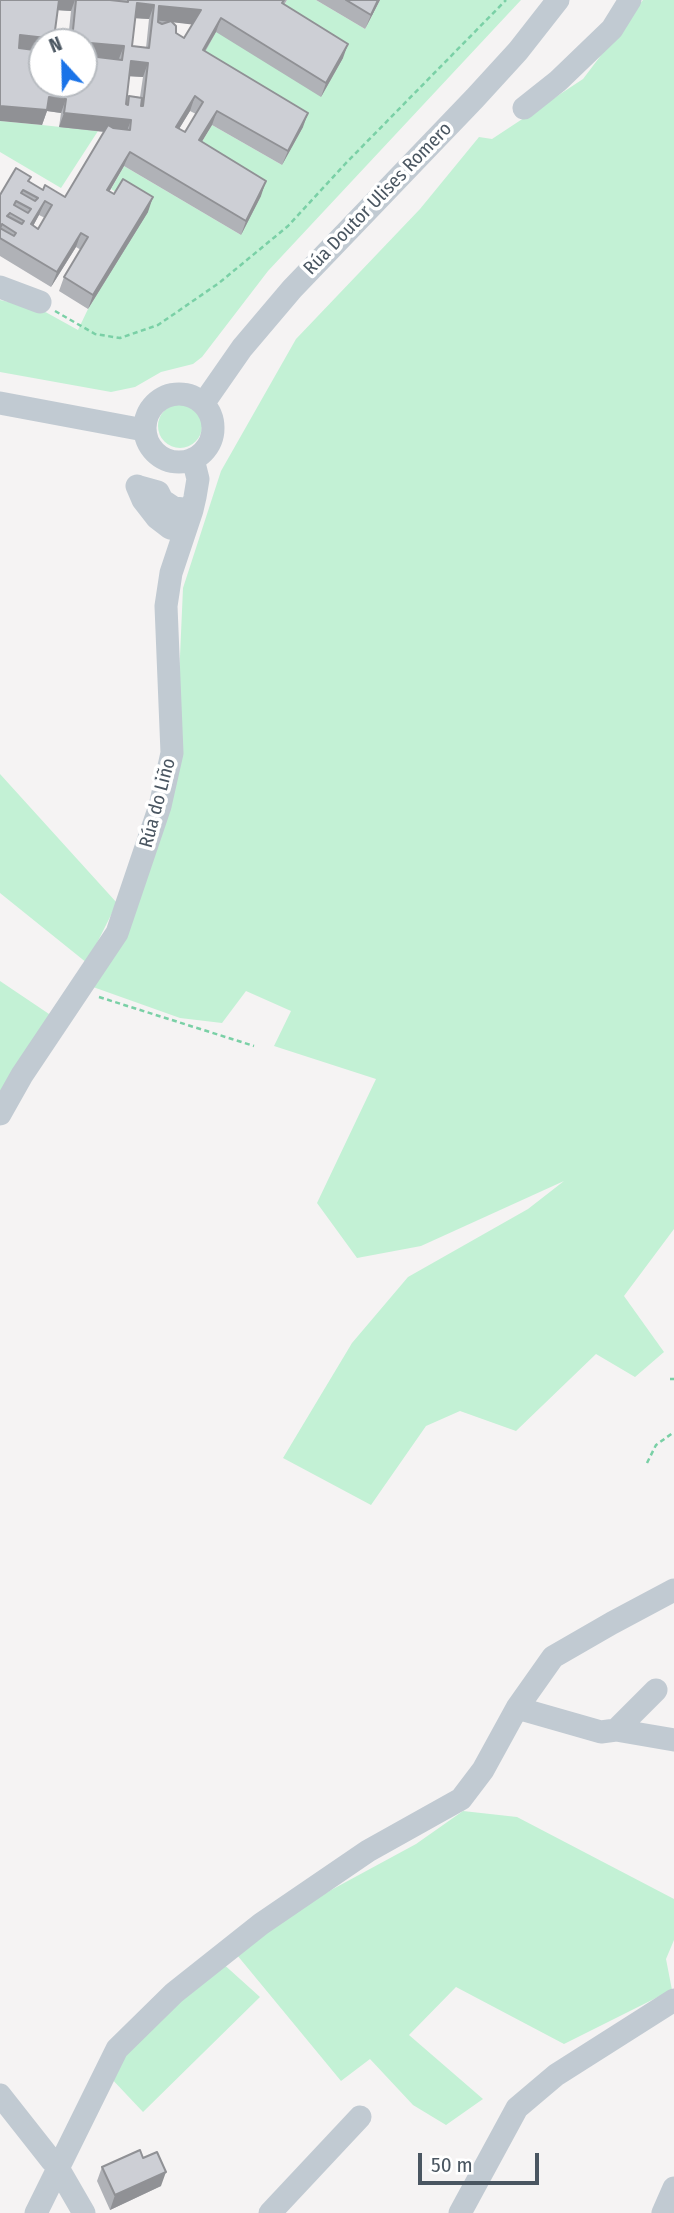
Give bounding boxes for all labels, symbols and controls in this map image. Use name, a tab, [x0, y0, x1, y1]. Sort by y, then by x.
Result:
north arrow	[28, 28, 98, 98]
text: N	[46, 32, 65, 58]
street label: Rúa Doutor Ulises Romero	[299, 118, 457, 280]
street label: Rúa do Liño	[135, 756, 181, 850]
scale bar	[422, 2140, 543, 2184]
text: 50 m	[431, 2152, 473, 2178]

